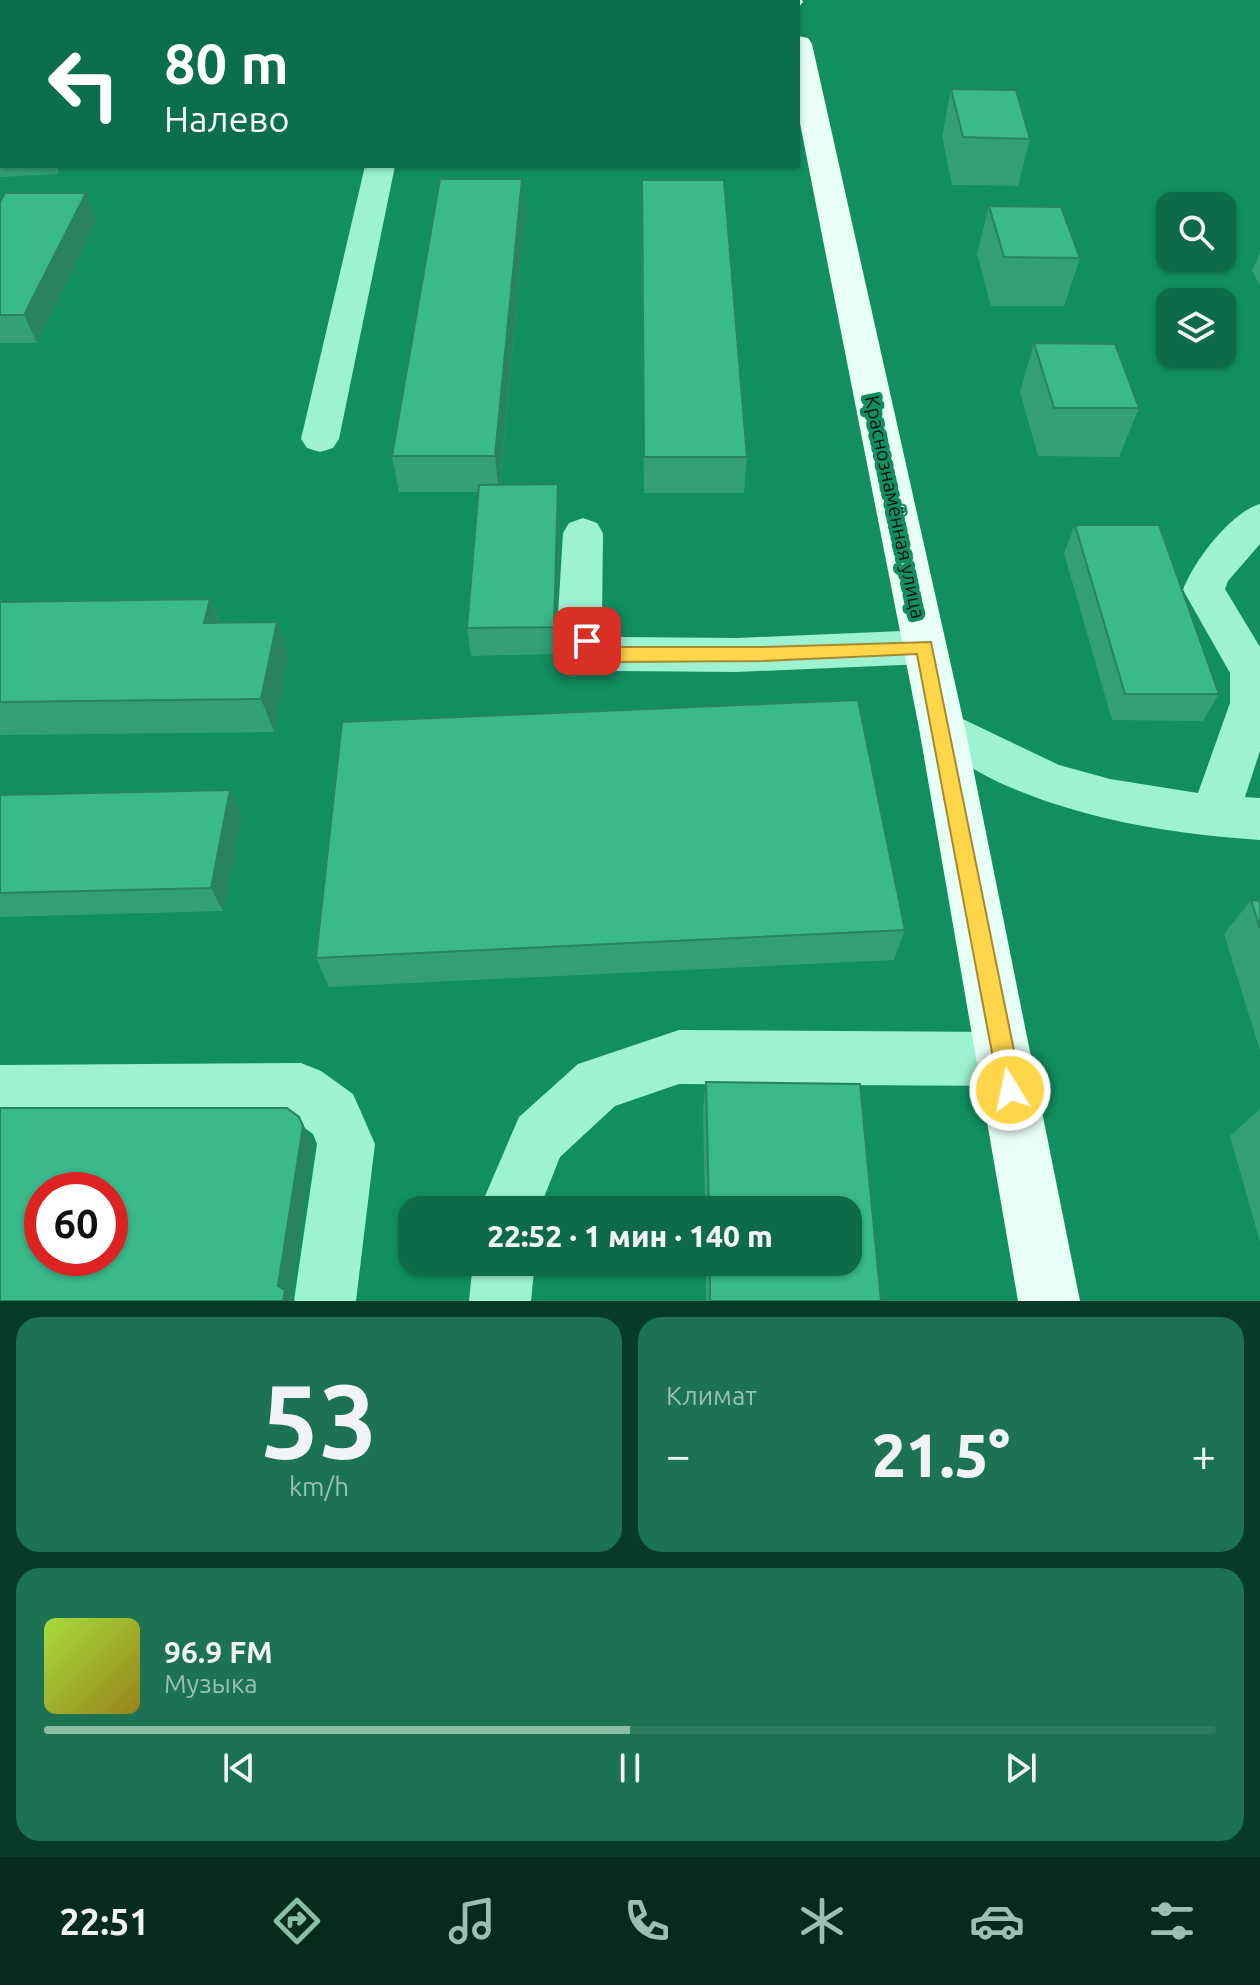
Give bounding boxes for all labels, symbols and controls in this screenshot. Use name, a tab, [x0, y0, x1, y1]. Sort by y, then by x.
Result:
icon: left	[32, 32, 136, 136]
text: 80 m	[164, 32, 289, 95]
text: Налево	[164, 98, 289, 139]
map controls	[1156, 192, 1236, 368]
button: search	[1156, 192, 1236, 272]
button: layers	[1156, 288, 1236, 368]
street label: Краснознамённая улица	[861, 393, 930, 621]
pin	[553, 607, 621, 675]
icon: arrive	[565, 619, 609, 663]
position arrow	[968, 1048, 1052, 1132]
speed limit sign: 60	[24, 1172, 128, 1276]
text: 22:52 · 1 мин · 140 m	[487, 1219, 773, 1253]
text: 53	[260, 1361, 378, 1478]
text: Климат	[666, 1381, 757, 1410]
text: 21.5°	[872, 1421, 1010, 1488]
text: −	[666, 1430, 691, 1479]
text: +	[1191, 1430, 1216, 1479]
text: km/h	[289, 1472, 349, 1501]
text: 96.9 FM	[164, 1635, 273, 1669]
text: Музыка	[164, 1669, 258, 1698]
icon: previous	[217, 1746, 261, 1790]
icon: pause	[608, 1746, 652, 1790]
icon: next	[999, 1746, 1043, 1790]
icon: directions	[269, 1893, 325, 1949]
icon: music	[444, 1893, 500, 1949]
icon: phone	[619, 1893, 675, 1949]
icon: climate	[794, 1893, 850, 1949]
icon: car	[969, 1893, 1025, 1949]
icon: filters	[1144, 1893, 1200, 1949]
text: 22:51	[60, 1901, 150, 1942]

